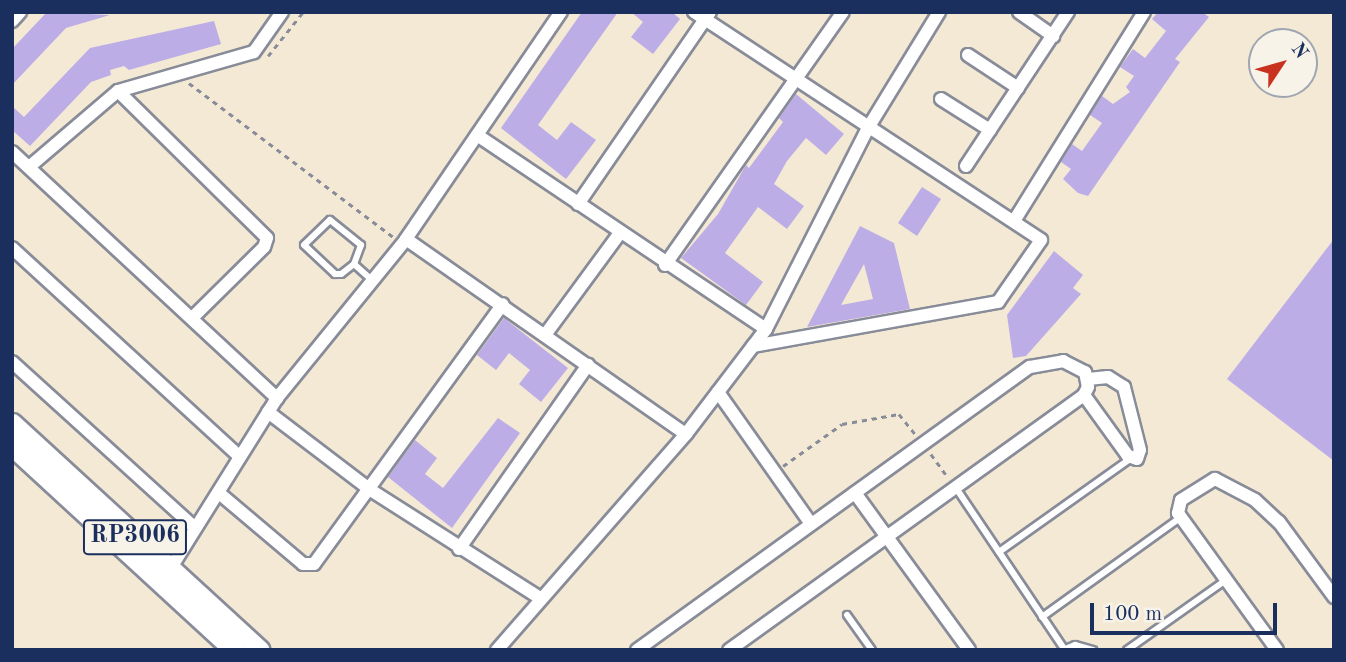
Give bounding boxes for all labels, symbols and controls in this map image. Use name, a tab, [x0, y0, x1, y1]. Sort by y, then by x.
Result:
north arrow	[1248, 28, 1318, 98]
text: N	[1287, 40, 1311, 63]
road number: RP3006	[82, 516, 188, 558]
scale bar	[1094, 588, 1281, 632]
text: 100 m	[1103, 604, 1162, 625]

